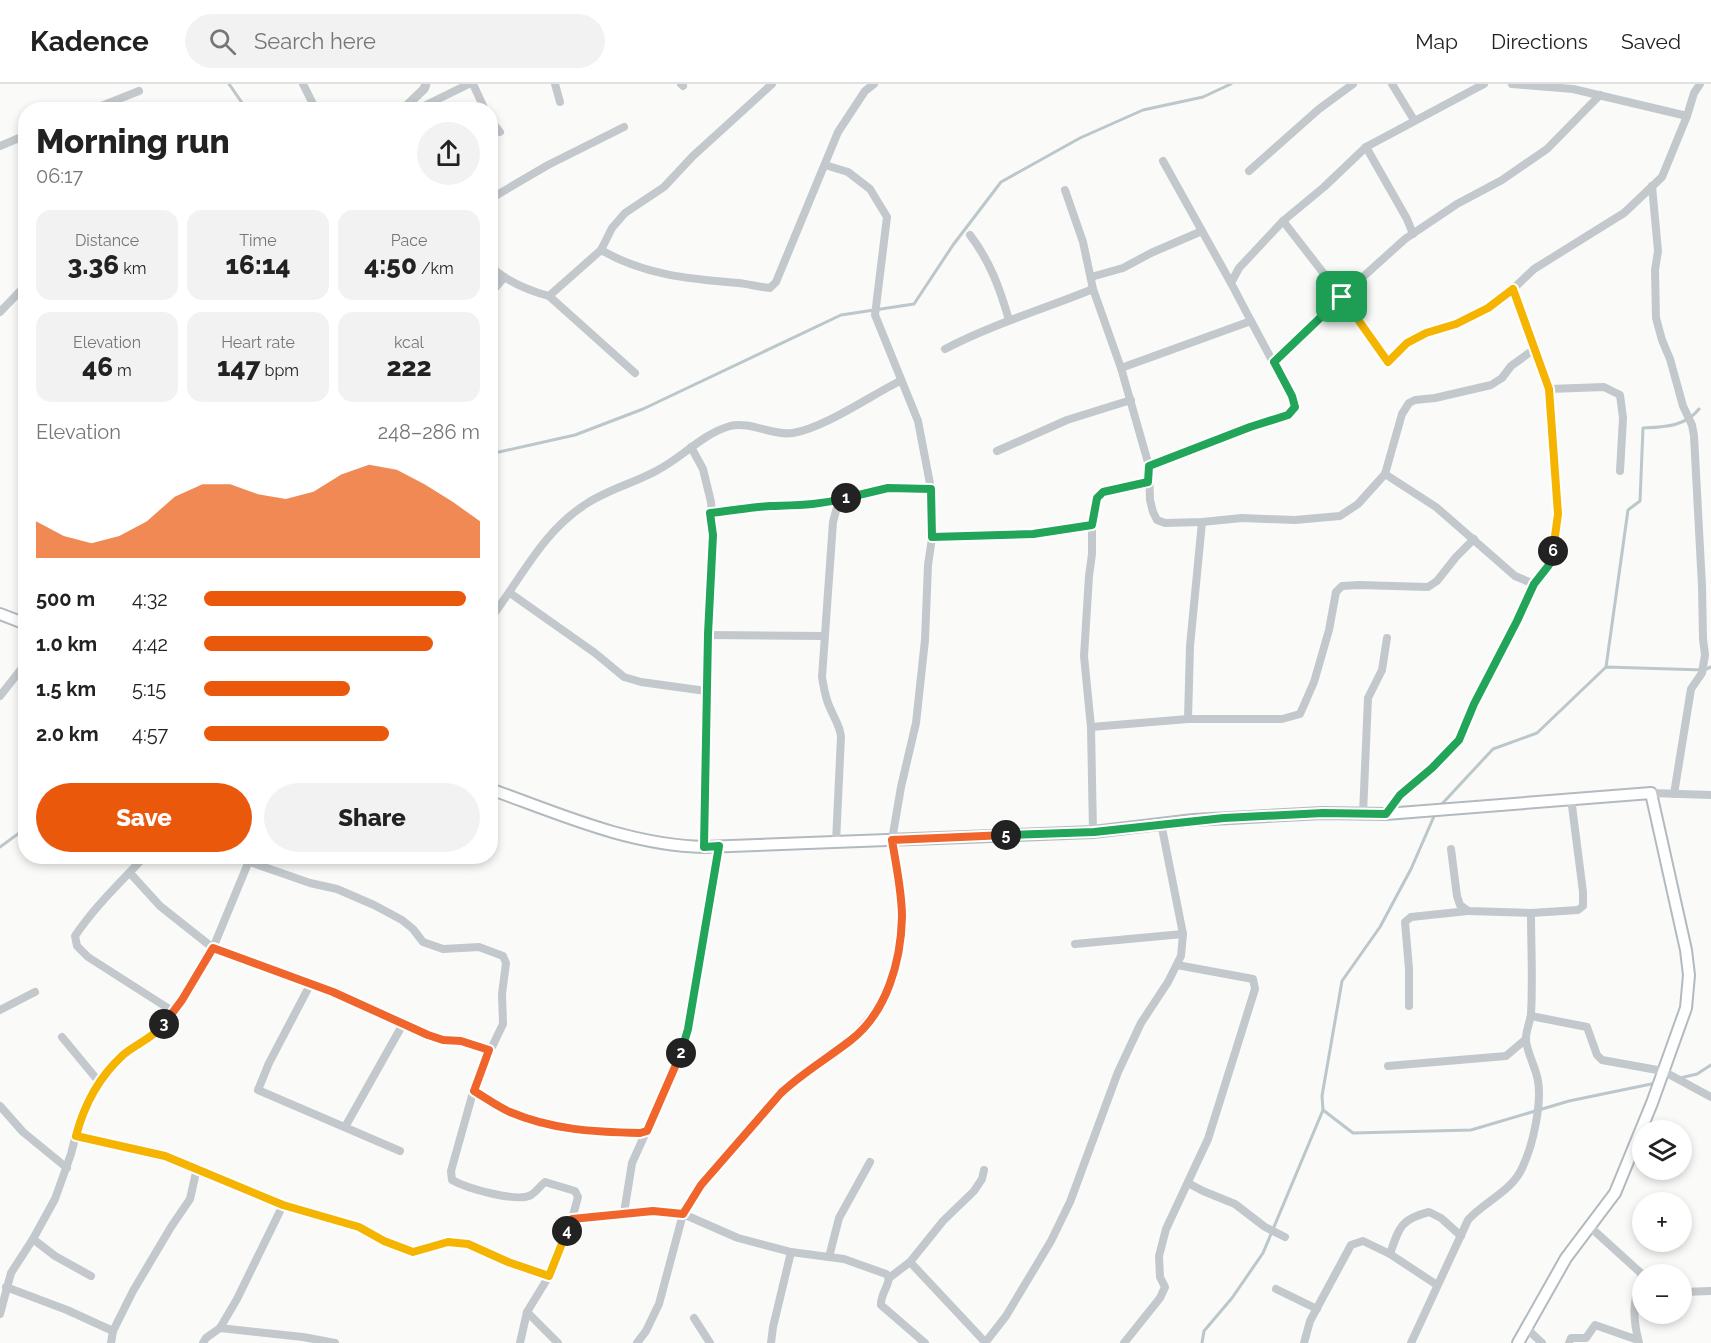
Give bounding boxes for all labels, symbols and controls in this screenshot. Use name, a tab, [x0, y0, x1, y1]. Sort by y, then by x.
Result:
search box	[185, 14, 605, 68]
text: Kadence	[30, 25, 149, 58]
icon: search	[206, 25, 239, 58]
text: Search here	[254, 28, 376, 54]
text: Map	[1415, 29, 1458, 54]
text: Directions	[1491, 29, 1588, 54]
text: Saved	[1621, 29, 1681, 54]
text: Morning run	[36, 122, 230, 161]
button: share	[417, 122, 480, 185]
text: 06:17	[36, 164, 83, 188]
text: Distance	[75, 231, 139, 250]
text: Time	[239, 231, 277, 250]
text: Pace	[391, 231, 427, 250]
text: 3.36	[68, 250, 119, 280]
text: 16:14	[226, 250, 290, 280]
text: 4:50	[364, 250, 417, 280]
text: km	[119, 259, 146, 278]
text: /km	[417, 259, 454, 278]
pin	[1316, 271, 1367, 322]
icon: arrive	[1325, 280, 1358, 313]
text: Elevation	[73, 333, 141, 352]
text: Heart rate	[221, 333, 295, 352]
text: kcal	[394, 333, 424, 352]
text: 46	[82, 352, 113, 382]
text: 147	[217, 352, 260, 382]
text: 222	[386, 352, 432, 382]
text: m	[113, 361, 132, 380]
text: bpm	[260, 361, 299, 380]
text: Elevation	[36, 420, 121, 444]
text: 248–286 m	[378, 420, 480, 444]
pin: 1	[831, 483, 861, 513]
text: 1	[842, 488, 850, 507]
pin: 6	[1538, 536, 1568, 566]
text: 6	[1548, 541, 1558, 560]
text: 500 m	[36, 587, 95, 611]
text: 4:32	[132, 587, 168, 611]
text: 1.0 km	[36, 632, 97, 656]
text: 4:42	[132, 632, 168, 656]
text: 1.5 km	[36, 677, 96, 701]
text: 5:15	[132, 677, 166, 701]
text: 2.0 km	[36, 722, 99, 746]
text: 4:57	[132, 722, 168, 746]
button: Save	[36, 783, 252, 852]
button: Share	[264, 783, 480, 852]
pin: 5	[991, 820, 1021, 850]
text: 5	[1002, 825, 1010, 844]
pin: 3	[149, 1009, 179, 1039]
text: 3	[160, 1014, 168, 1033]
pin: 2	[666, 1038, 696, 1068]
text: 2	[676, 1043, 686, 1062]
map controls	[1632, 1120, 1692, 1324]
button: layers	[1632, 1120, 1692, 1180]
button: +	[1632, 1192, 1692, 1252]
pin: 4	[552, 1216, 582, 1246]
text: 4	[562, 1221, 572, 1240]
button: −	[1632, 1264, 1692, 1324]

